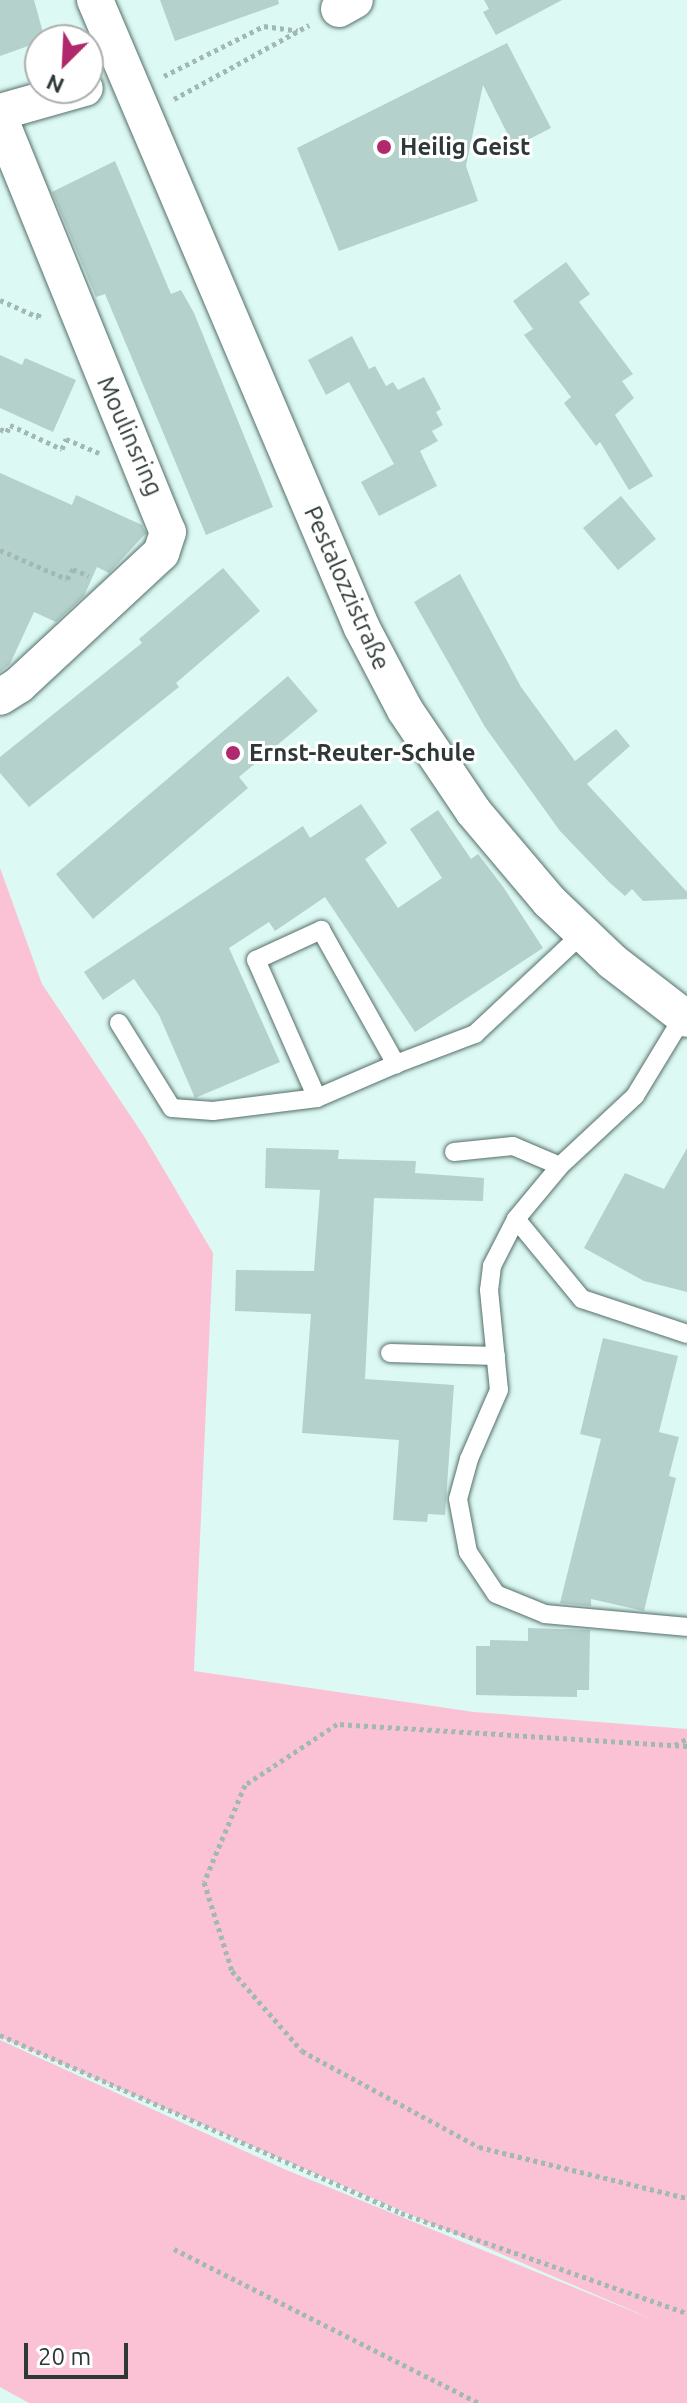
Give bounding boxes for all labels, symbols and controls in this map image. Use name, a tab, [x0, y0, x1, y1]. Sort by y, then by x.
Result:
north arrow	[24, 24, 104, 104]
text: N	[42, 70, 67, 99]
place label: Heilig Geist	[400, 133, 530, 161]
marker: Heilig Geist	[375, 138, 393, 156]
street label: Moulinsring	[91, 372, 169, 500]
street label: Pestalozzistraße	[298, 502, 396, 674]
place label: Ernst-Reuter-Schule	[249, 739, 475, 767]
marker: Ernst-Reuter-Schule	[224, 744, 242, 762]
scale bar	[28, 2327, 132, 2377]
text: 20 m	[38, 2343, 91, 2370]

